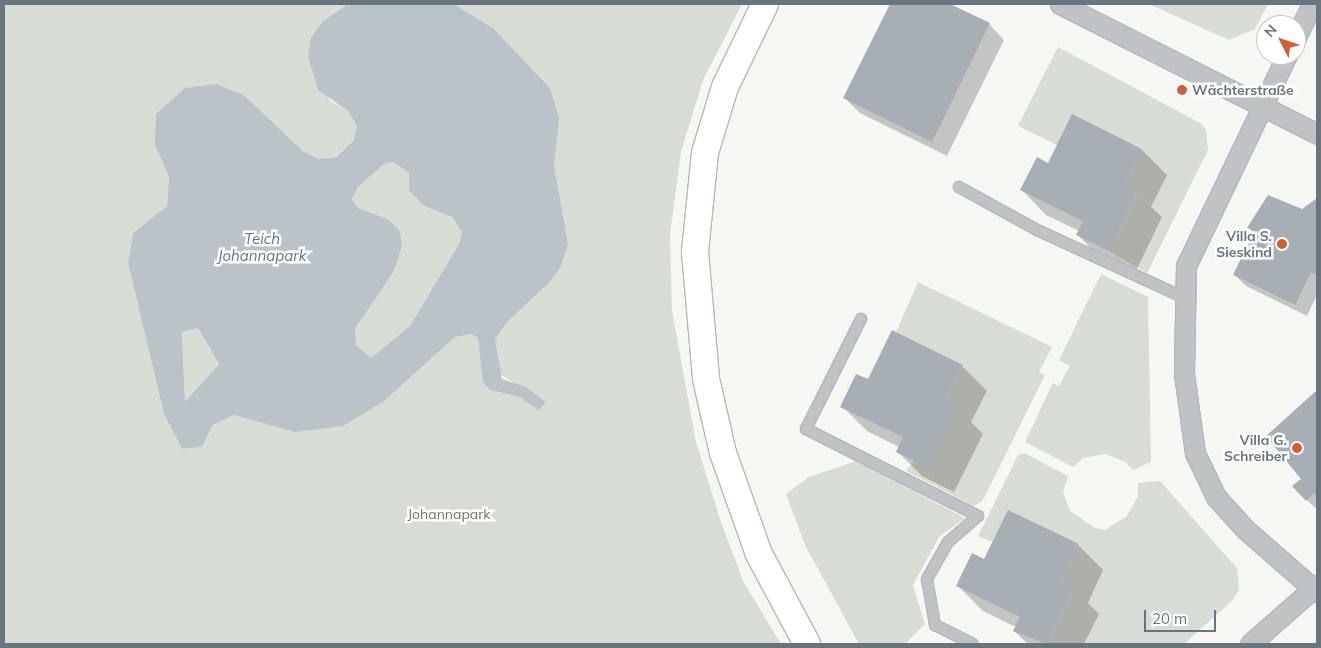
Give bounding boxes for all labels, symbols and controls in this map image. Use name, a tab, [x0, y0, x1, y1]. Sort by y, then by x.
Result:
north arrow	[1256, 15, 1306, 65]
text: N	[1260, 21, 1281, 41]
place label: Wächterstraße	[1192, 82, 1294, 98]
marker: Wächterstraße	[1176, 84, 1188, 96]
place label: Villa S. Sieskind	[1216, 228, 1272, 260]
water label: Teich Johannapark	[217, 229, 307, 264]
marker: Villa S. Sieskind	[1276, 238, 1288, 250]
place label: Villa G. Schreiber	[1224, 432, 1287, 464]
marker: Villa G. Schreiber	[1291, 442, 1303, 454]
park label: Johannapark	[407, 506, 491, 522]
scale bar	[1146, 600, 1218, 632]
text: 20 m	[1152, 609, 1187, 628]

